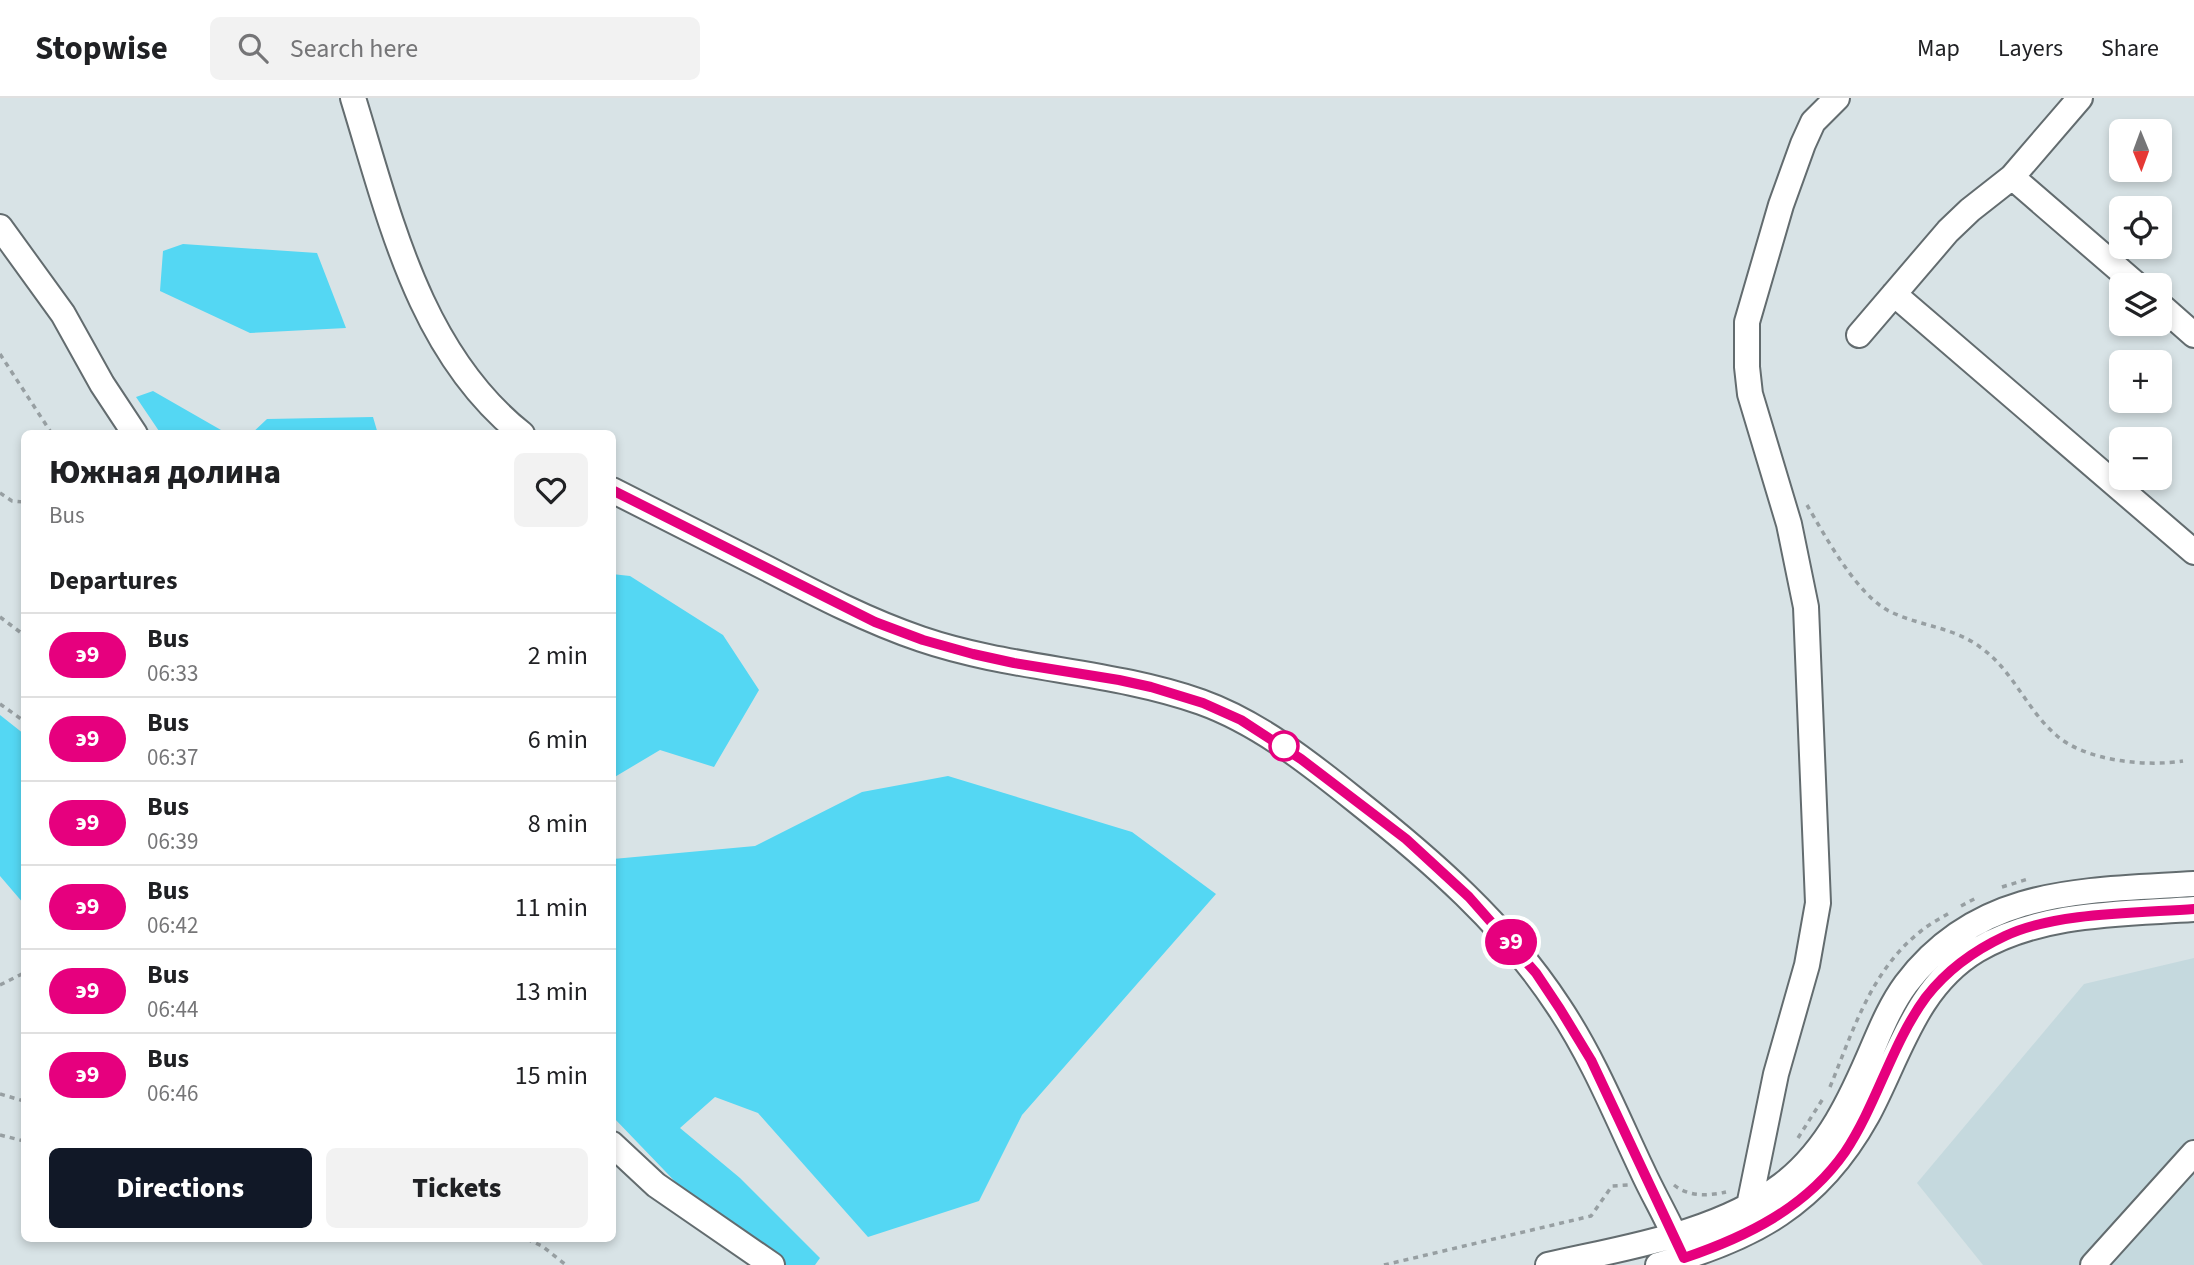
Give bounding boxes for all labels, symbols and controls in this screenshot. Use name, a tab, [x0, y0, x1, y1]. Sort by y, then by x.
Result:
search box	[210, 17, 700, 80]
text: Stopwise	[35, 25, 168, 72]
icon: search	[234, 29, 272, 67]
text: Search here	[290, 30, 418, 67]
text: Map	[1917, 31, 1960, 66]
text: Layers	[1998, 31, 2063, 66]
text: Share	[2101, 31, 2159, 66]
north arrow	[2109, 119, 2172, 182]
map controls	[2109, 119, 2172, 490]
button: locate	[2109, 196, 2172, 259]
button: layers	[2109, 273, 2172, 336]
button: +	[2109, 350, 2172, 413]
button: −	[2109, 427, 2172, 490]
text: Южная долина	[49, 449, 281, 496]
button: heart	[514, 453, 588, 527]
text: Bus	[49, 499, 85, 532]
text: Departures	[49, 562, 177, 599]
text: Bus	[147, 620, 189, 657]
text: э9	[76, 637, 99, 672]
text: 2 min	[528, 637, 588, 674]
text: 06:33	[147, 657, 198, 690]
text: Bus	[147, 704, 189, 741]
text: э9	[76, 721, 99, 756]
text: 6 min	[528, 721, 588, 758]
unlabelled marker	[1269, 731, 1299, 761]
text: 06:37	[147, 741, 198, 774]
text: Bus	[147, 788, 189, 825]
text: э9	[76, 805, 99, 840]
text: 8 min	[528, 805, 588, 842]
text: 06:39	[147, 825, 198, 858]
text: Bus	[147, 872, 189, 909]
text: э9	[76, 889, 99, 924]
text: 11 min	[515, 889, 588, 926]
text: 06:42	[147, 909, 198, 942]
line badge: э9	[1480, 919, 1542, 965]
text: э9	[1499, 924, 1523, 959]
text: Bus	[147, 956, 189, 993]
text: э9	[76, 973, 99, 1008]
text: 13 min	[515, 973, 588, 1010]
text: 06:44	[147, 993, 198, 1026]
text: Bus	[147, 1040, 189, 1077]
text: э9	[76, 1057, 99, 1092]
text: 15 min	[515, 1057, 588, 1094]
text: 06:46	[147, 1077, 198, 1110]
button: Directions	[49, 1148, 312, 1228]
button: Tickets	[326, 1148, 588, 1228]

